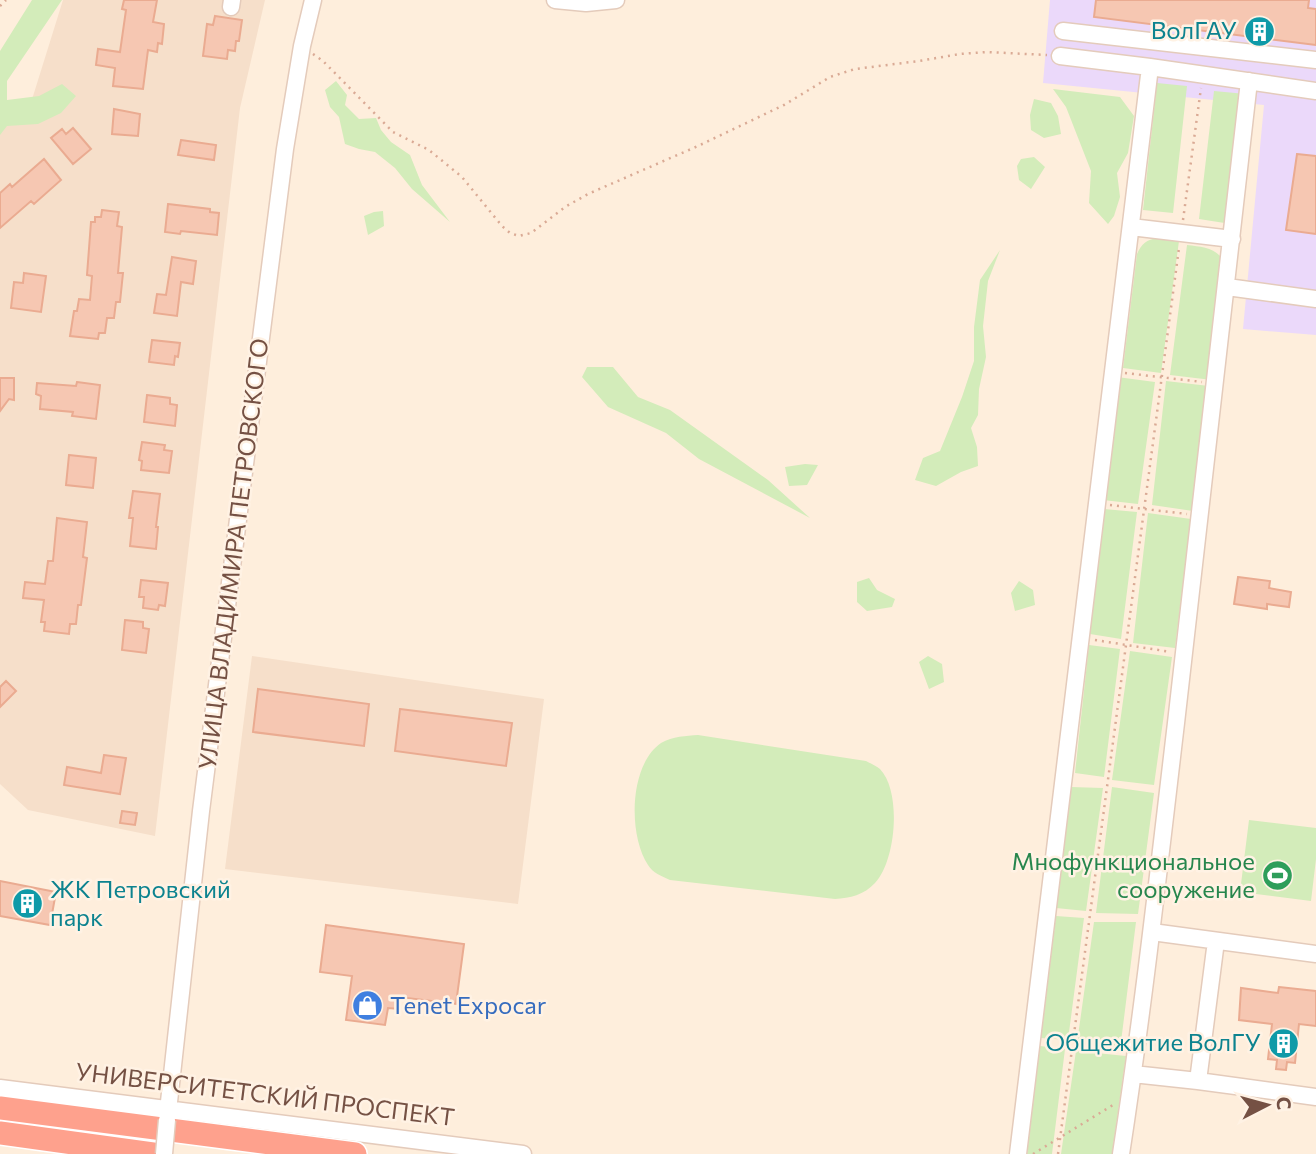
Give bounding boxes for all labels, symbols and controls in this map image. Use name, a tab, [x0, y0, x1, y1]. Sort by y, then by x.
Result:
building icon: ВолГАУ	[1243, 14, 1277, 48]
place label: ВолГАУ	[1151, 15, 1237, 44]
street label: УЛИЦА ВЛАДИМИРА ПЕТРОВСКОГО	[192, 337, 273, 771]
place label: Мнофункциональное сооружение	[1011, 846, 1255, 903]
sports icon: Мнофункциональное сооружение	[1261, 859, 1295, 893]
place label: ЖК Петровский парк	[50, 874, 231, 931]
building icon: ЖК Петровский парк	[10, 887, 44, 921]
shop icon: Tenet Expocar	[350, 989, 384, 1023]
place label: Tenet Expocar	[390, 990, 547, 1019]
building icon: Общежитие ВолГУ	[1267, 1026, 1301, 1060]
place label: Общежитие ВолГУ	[1045, 1027, 1261, 1056]
street label: УНИВЕРСИТЕТСКИЙ ПРОСПЕКТ	[74, 1056, 456, 1131]
north arrow	[1232, 1070, 1302, 1140]
text: С	[1272, 1096, 1297, 1111]

